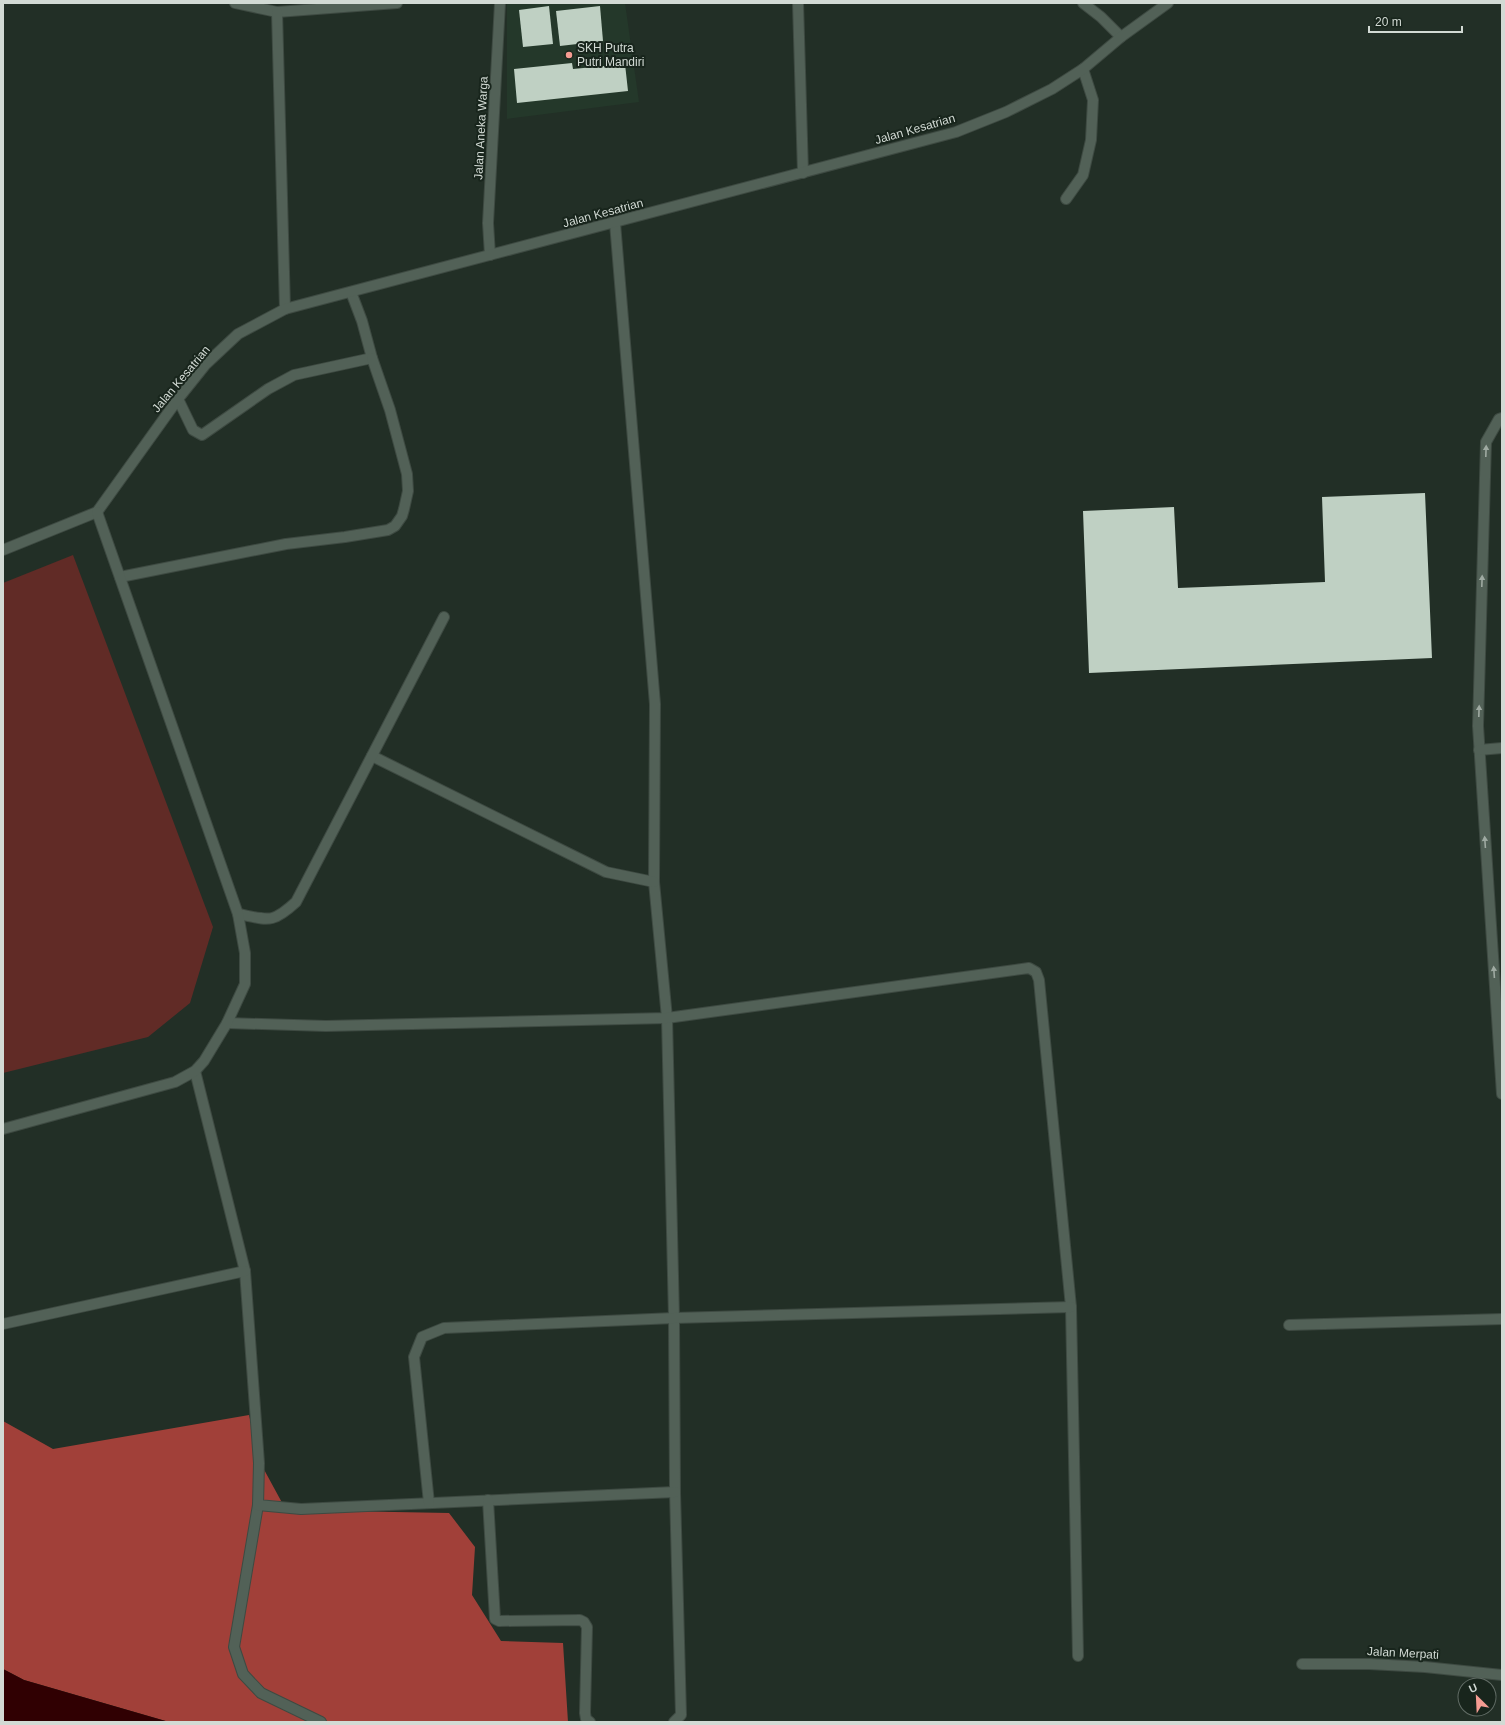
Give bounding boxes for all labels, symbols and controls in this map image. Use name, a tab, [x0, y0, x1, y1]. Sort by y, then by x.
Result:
scale bar	[1369, 8, 1462, 34]
text: 20 m	[1375, 15, 1402, 29]
place label: SKH Putra Putri Mandiri	[577, 41, 644, 69]
marker: SKH Putra Putri Mandiri	[564, 50, 574, 60]
street label: Jalan Aneka Warga	[471, 76, 491, 180]
street label: Jalan Kesatrian	[873, 111, 957, 147]
street label: Jalan Kesatrian	[561, 196, 645, 230]
street label: Jalan Kesatrian	[149, 343, 213, 415]
one-way arrow	[1483, 444, 1489, 457]
one-way arrow	[1479, 575, 1486, 587]
one-way arrow	[1475, 705, 1482, 717]
one-way arrow	[1482, 836, 1489, 848]
one-way arrow	[1490, 966, 1497, 978]
street label: Jalan Merpati	[1367, 1644, 1439, 1662]
north arrow	[1457, 1677, 1497, 1717]
text: U	[1467, 1681, 1479, 1695]

